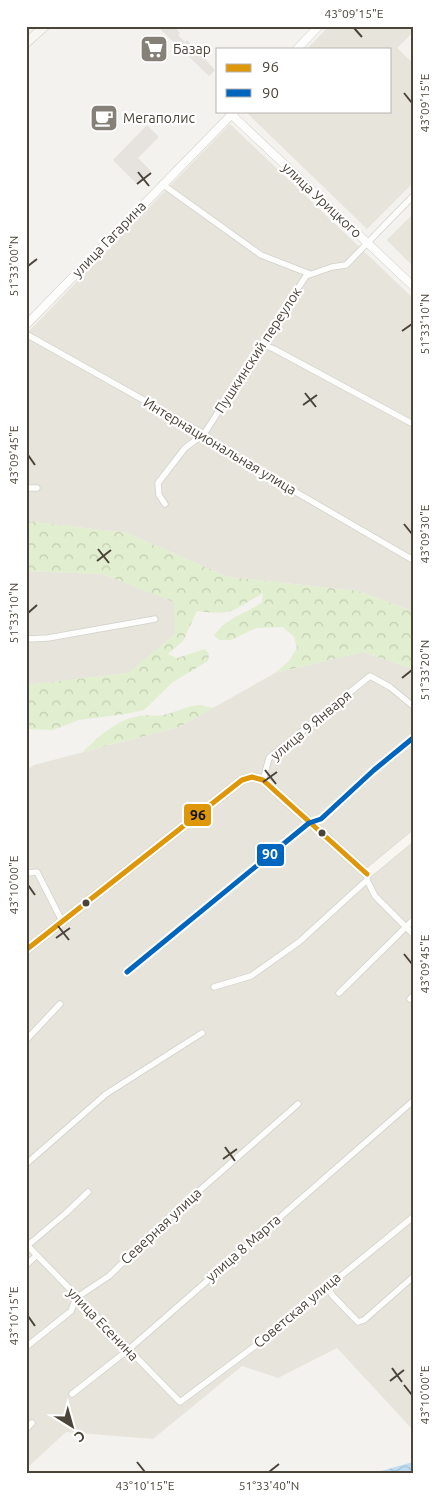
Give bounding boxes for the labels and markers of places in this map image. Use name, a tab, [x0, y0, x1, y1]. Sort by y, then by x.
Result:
supermarket icon: Базар	[139, 34, 169, 64]
place label: Базар	[173, 41, 211, 57]
cafe icon: Мегаполис	[89, 103, 119, 133]
place label: Мегаполис	[123, 110, 195, 126]
unlabelled marker	[317, 828, 327, 838]
unlabelled marker	[81, 898, 91, 908]

